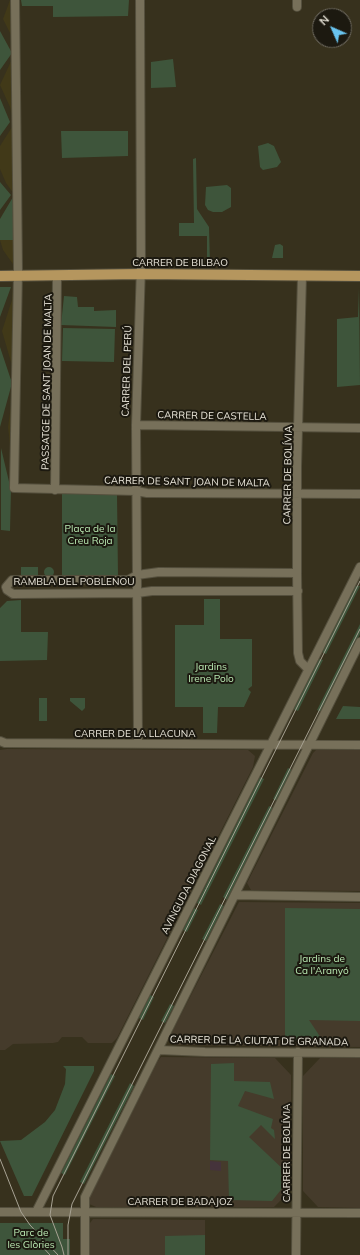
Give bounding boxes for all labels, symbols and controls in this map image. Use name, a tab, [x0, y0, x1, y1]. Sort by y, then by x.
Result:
north arrow	[312, 8, 352, 48]
text: N	[316, 12, 332, 28]
street label: CARRER DE BILBAO	[132, 257, 228, 269]
street label: PASSATGE DE SANT JOAN DE MALTA	[39, 294, 55, 470]
street label: CARRER DEL PERÚ	[119, 325, 135, 417]
street label: CARRER DE CASTELLA	[157, 409, 267, 423]
street label: CARRER DE BOLÍVIA	[281, 426, 295, 524]
street label: CARRER DE SANT JOAN DE MALTA	[104, 475, 270, 489]
park label: Plaça de la Creu Roja	[65, 523, 115, 546]
street label: RAMBLA DEL POBLENOU	[14, 576, 134, 588]
park label: Jardins Irene Polo	[188, 661, 234, 684]
street label: CARRER DE LA LLACUNA	[74, 728, 196, 740]
street label: AVINGUDA DIAGONAL	[159, 834, 219, 936]
park label: Jardins de Ca l'Aranyó	[295, 953, 349, 976]
street label: CARRER DE LA CIUTAT DE GRANADA	[170, 1033, 348, 1049]
street label: CARRER DE BOLÍVIA	[281, 1104, 293, 1202]
street label: CARRER DE BADAJOZ	[127, 1196, 233, 1208]
park label: Parc de les Glòries	[7, 1227, 55, 1250]

